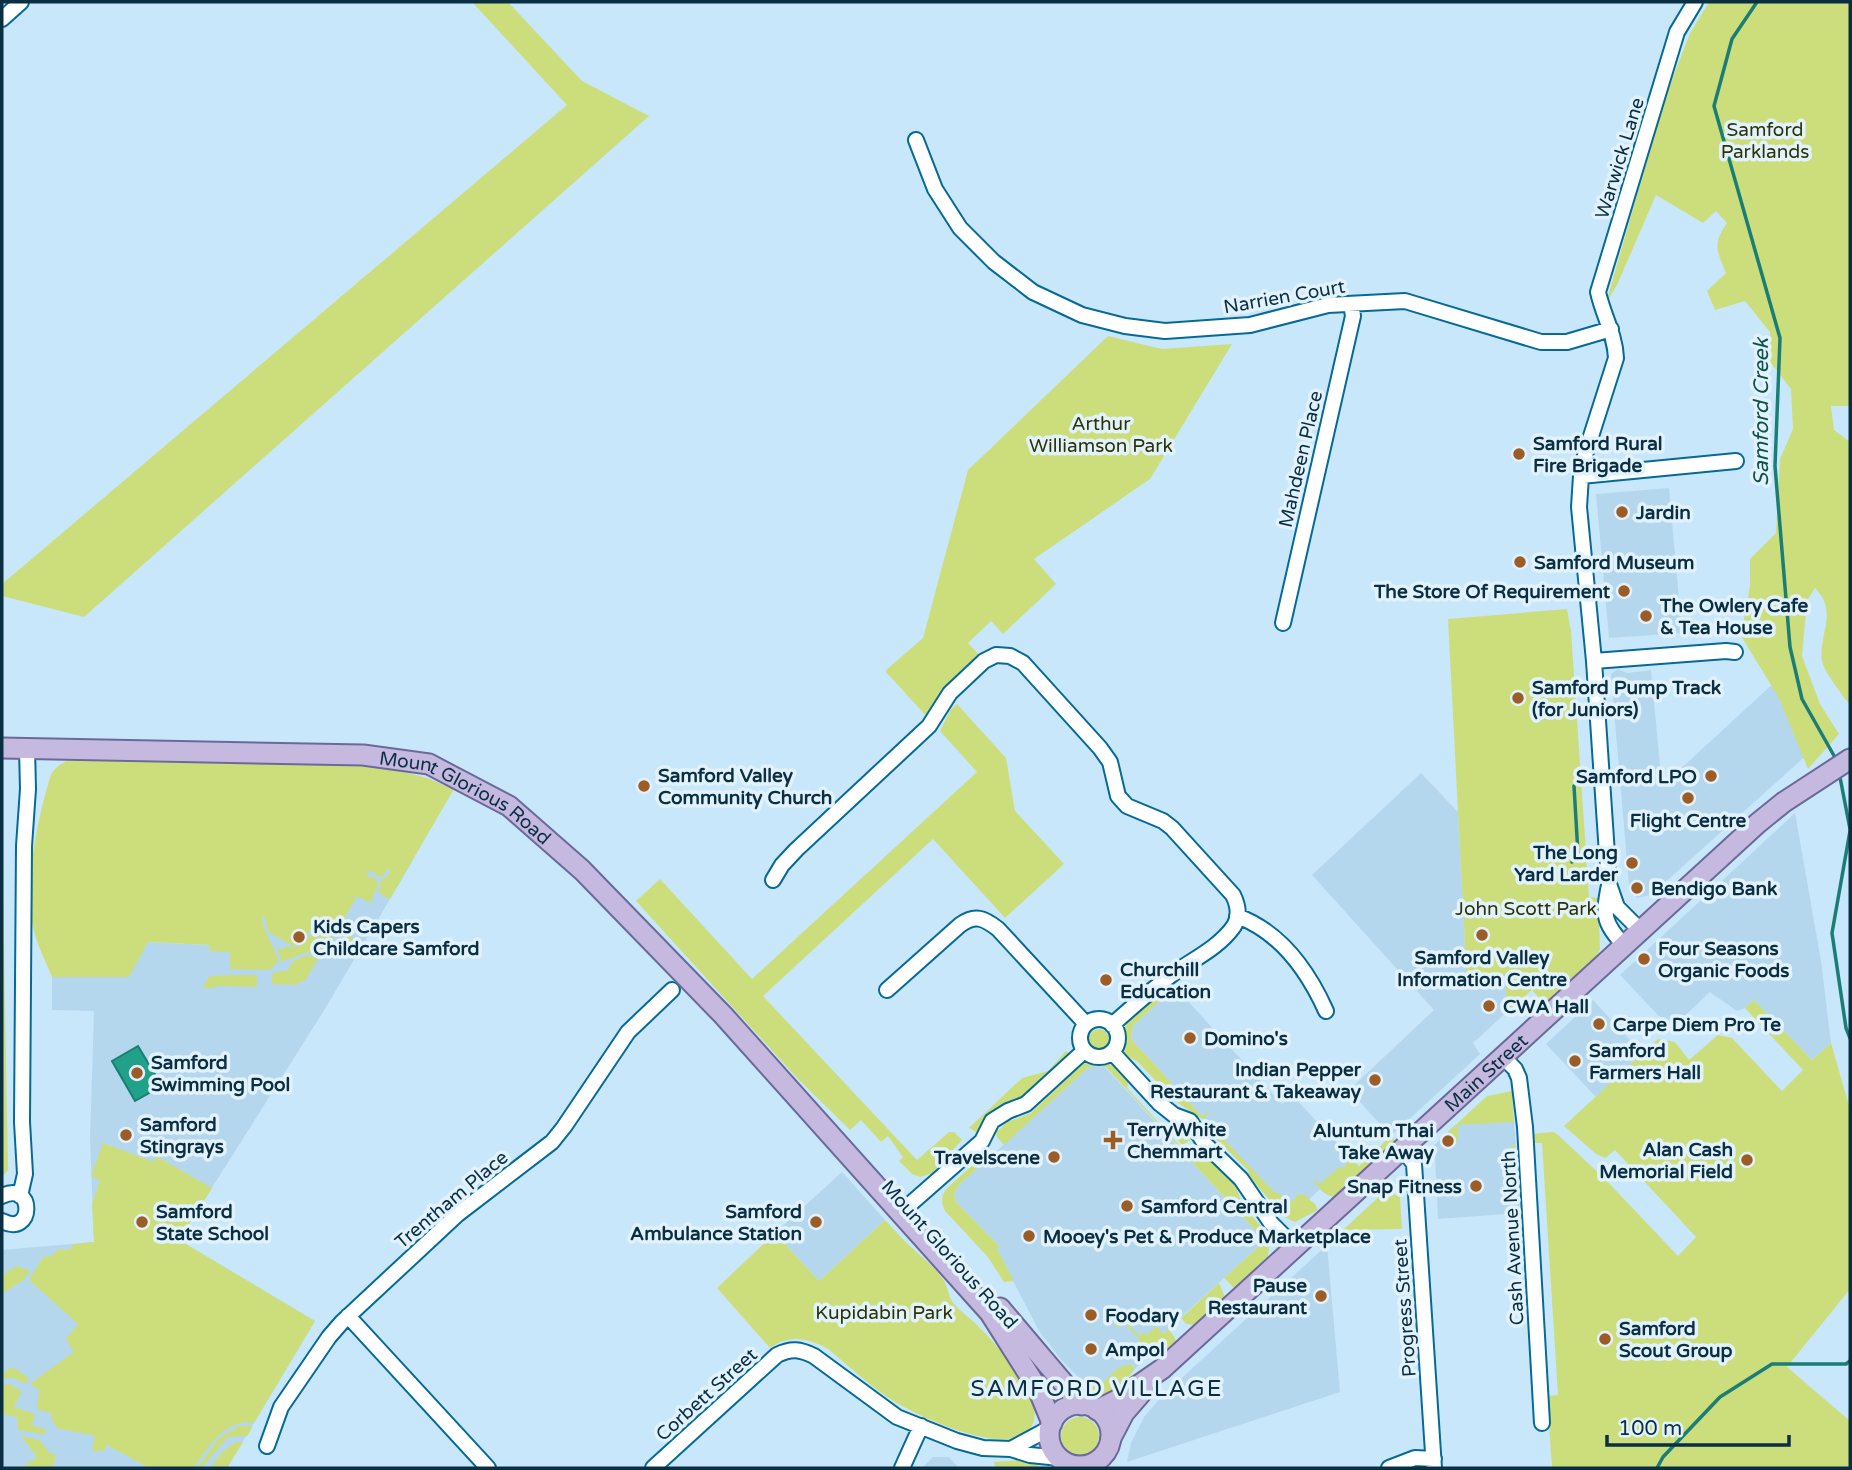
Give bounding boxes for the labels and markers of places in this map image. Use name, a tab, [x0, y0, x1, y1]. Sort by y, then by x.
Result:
place label: Samford Rural Fire Brigade	[1533, 433, 1663, 478]
marker: Samford Rural Fire Brigade	[1511, 446, 1527, 462]
place label: Jardin	[1635, 502, 1691, 524]
marker: Jardin	[1614, 504, 1630, 520]
place label: Samford Museum	[1534, 552, 1694, 574]
marker: Samford Museum	[1512, 554, 1528, 570]
place label: The Store Of Requirement	[1373, 581, 1611, 604]
marker: The Store Of Requirement	[1616, 583, 1632, 599]
place label: The Owlery Cafe & Tea House	[1659, 595, 1808, 639]
marker: The Owlery Cafe & Tea House	[1638, 608, 1654, 624]
place label: Samford Pump Track (for Juniors)	[1532, 677, 1722, 721]
marker: Samford Pump Track (for Juniors)	[1510, 690, 1526, 706]
place label: Samford Valley Community Church	[658, 765, 832, 810]
place label: Samford LPO	[1576, 766, 1697, 788]
marker: Samford LPO	[1703, 768, 1719, 784]
marker: Samford Valley Community Church	[636, 778, 652, 794]
marker: Flight Centre	[1680, 790, 1696, 806]
place label: Flight Centre	[1630, 810, 1746, 833]
place label: The Long Yard Larder	[1514, 842, 1619, 886]
marker: The Long Yard Larder	[1624, 855, 1640, 871]
place label: Bendigo Bank	[1651, 878, 1778, 901]
marker: Bendigo Bank	[1629, 880, 1645, 896]
place label: Kids Capers Childcare Samford	[313, 916, 480, 960]
marker: Samford Valley Information Centre	[1474, 927, 1490, 943]
marker: Kids Capers Childcare Samford	[291, 929, 307, 945]
place label: Four Seasons Organic Foods	[1658, 938, 1789, 983]
place label: Samford Valley Information Centre	[1397, 947, 1567, 991]
marker: Four Seasons Organic Foods	[1636, 951, 1652, 967]
place label: Churchill Education	[1120, 959, 1211, 1003]
marker: Churchill Education	[1098, 972, 1114, 988]
place label: CWA Hall	[1503, 996, 1589, 1018]
marker: CWA Hall	[1481, 998, 1497, 1014]
place label: Carpe Diem Pro Te	[1613, 1014, 1781, 1037]
marker: Carpe Diem Pro Te	[1591, 1016, 1607, 1032]
place label: Domino's	[1204, 1028, 1288, 1050]
marker: Domino's	[1182, 1030, 1198, 1046]
place label: Samford Farmers Hall	[1589, 1040, 1701, 1084]
place label: Samford Swimming Pool	[151, 1052, 290, 1097]
marker: Samford Farmers Hall	[1567, 1053, 1583, 1069]
place label: Indian Pepper Restaurant & Takeaway	[1150, 1059, 1362, 1104]
marker: Samford Swimming Pool	[129, 1065, 145, 1081]
marker: Indian Pepper Restaurant & Takeaway	[1367, 1072, 1383, 1088]
place label: Samford Stingrays	[140, 1114, 224, 1159]
place label: TerryWhite Chemmart	[1126, 1119, 1227, 1163]
place label: Aluntum Thai Take Away	[1313, 1120, 1435, 1165]
marker: Samford Stingrays	[118, 1127, 134, 1143]
marker: TerryWhite Chemmart	[1105, 1132, 1121, 1148]
marker: Aluntum Thai Take Away	[1440, 1133, 1456, 1149]
place label: Alan Cash Memorial Field	[1599, 1139, 1733, 1183]
place label: Travelscene	[933, 1147, 1040, 1169]
marker: Travelscene	[1046, 1149, 1062, 1165]
marker: Alan Cash Memorial Field	[1739, 1152, 1755, 1168]
place label: Snap Fitness	[1347, 1176, 1462, 1199]
marker: Snap Fitness	[1468, 1178, 1484, 1194]
place label: Samford Central	[1141, 1196, 1288, 1218]
marker: Samford Central	[1119, 1198, 1135, 1214]
place label: Samford State School	[156, 1201, 269, 1245]
place label: Samford Ambulance Station	[630, 1201, 802, 1245]
marker: Samford State School	[134, 1214, 150, 1230]
marker: Samford Ambulance Station	[808, 1214, 824, 1230]
place label: Mooey's Pet & Produce Marketplace	[1043, 1226, 1371, 1249]
marker: Mooey's Pet & Produce Marketplace	[1021, 1228, 1037, 1244]
place label: Pause Restaurant	[1208, 1275, 1308, 1319]
marker: Pause Restaurant	[1313, 1288, 1329, 1304]
place label: Foodary	[1105, 1305, 1180, 1328]
marker: Foodary	[1083, 1307, 1099, 1323]
place label: Samford Scout Group	[1619, 1318, 1733, 1363]
marker: Samford Scout Group	[1597, 1331, 1613, 1347]
place label: Ampol	[1105, 1339, 1165, 1362]
marker: Ampol	[1083, 1341, 1099, 1357]

